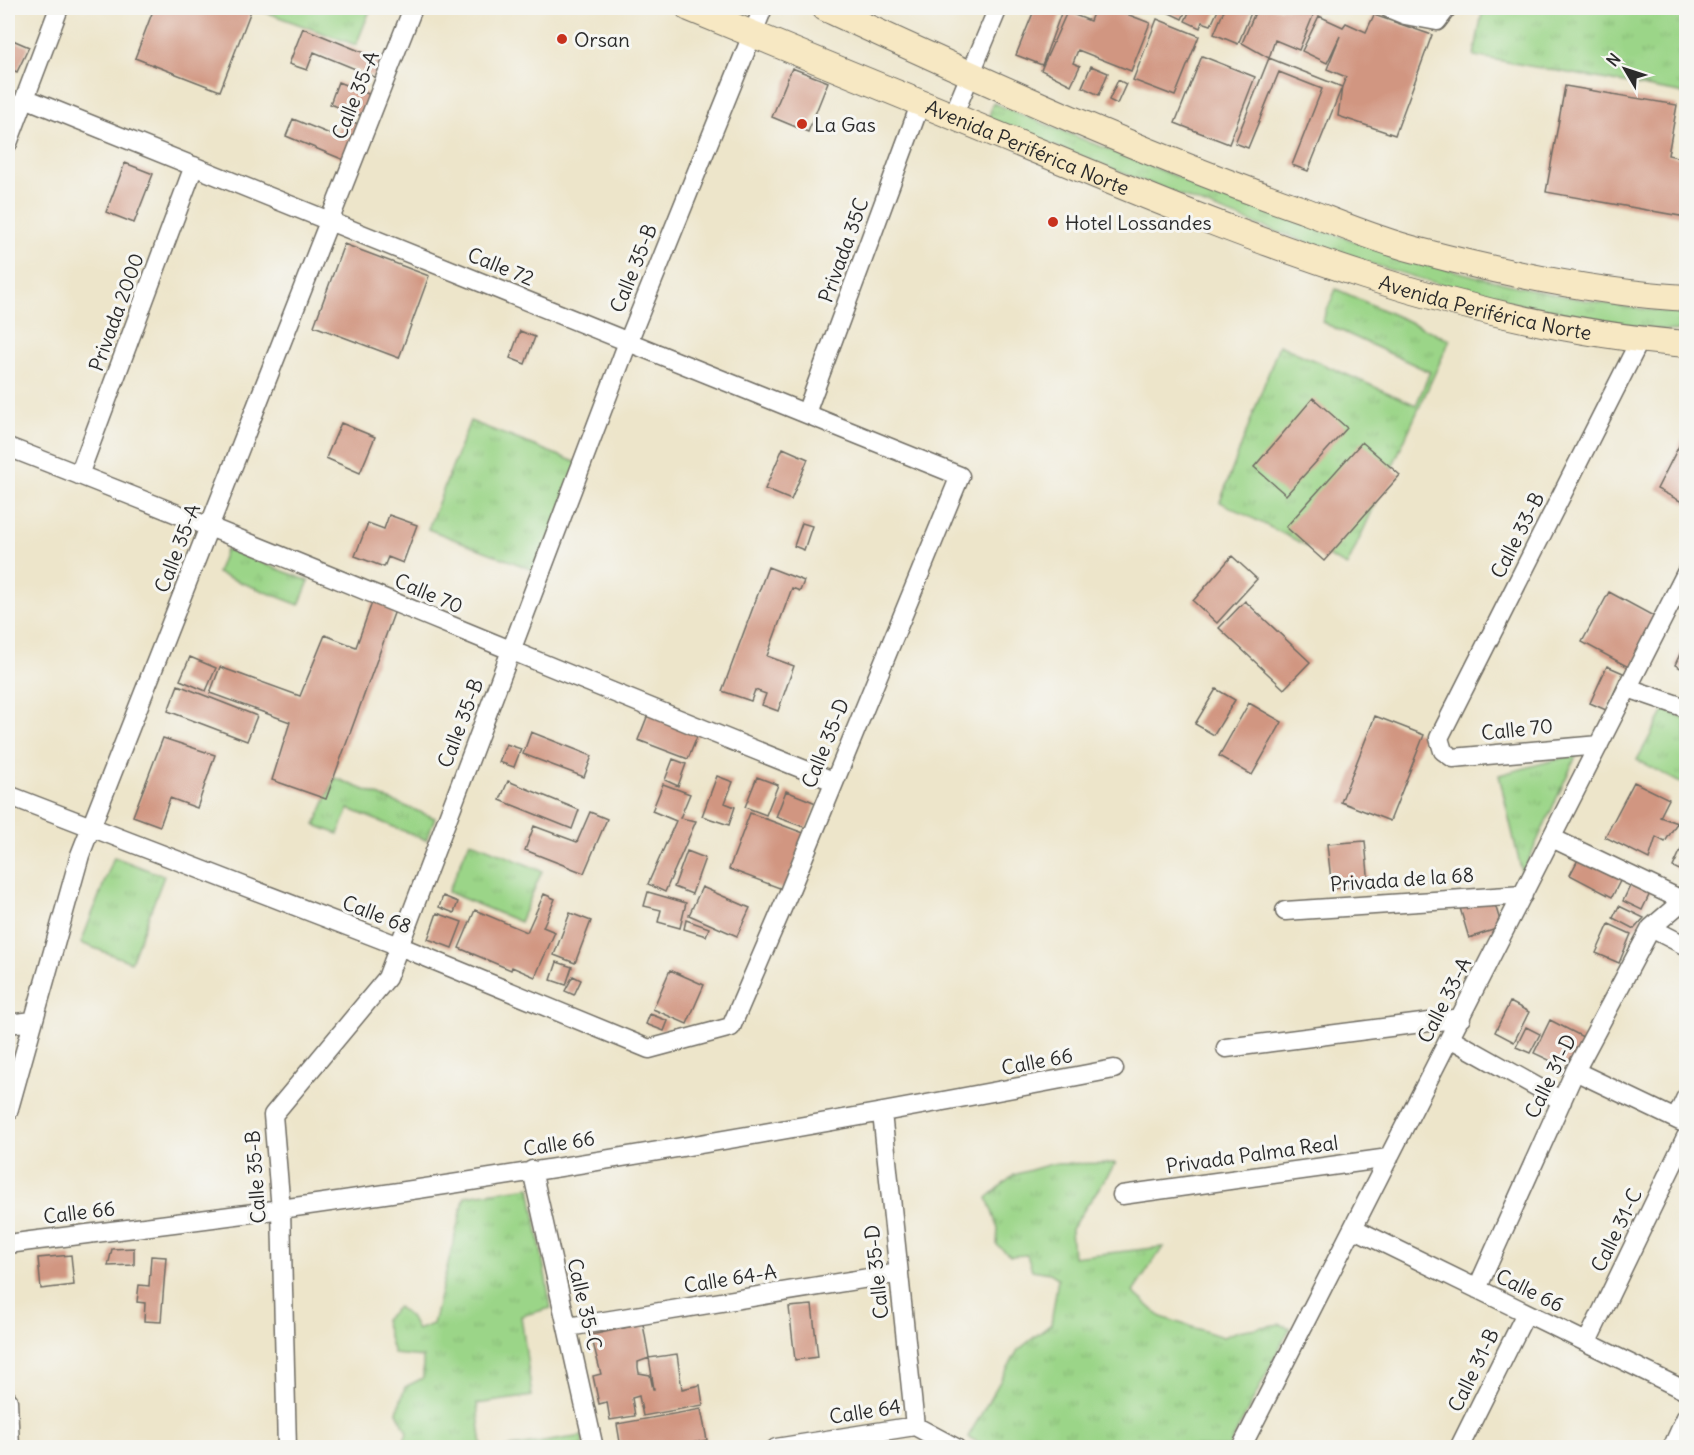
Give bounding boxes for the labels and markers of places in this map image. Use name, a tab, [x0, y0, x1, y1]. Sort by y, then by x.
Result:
place label: Orsan	[574, 27, 630, 52]
marker: Orsan	[555, 32, 569, 46]
place label: La Gas	[814, 112, 876, 137]
marker: La Gas	[795, 117, 809, 131]
place label: Hotel Lossandes	[1065, 210, 1212, 235]
marker: Hotel Lossandes	[1046, 215, 1060, 229]

